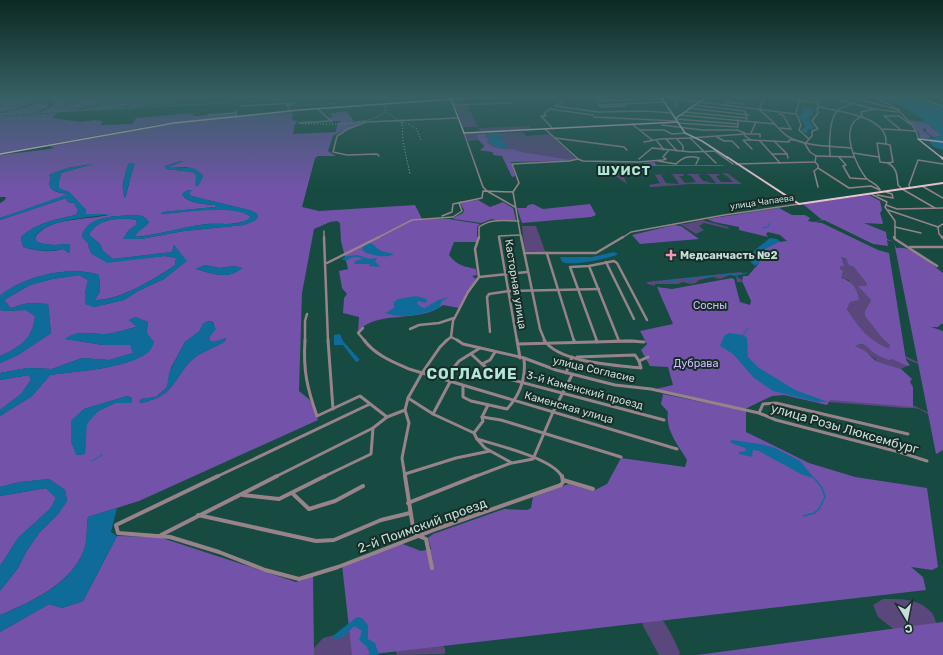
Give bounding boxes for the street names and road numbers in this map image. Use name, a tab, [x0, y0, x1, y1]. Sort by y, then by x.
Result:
street label: улица Чапаева	[729, 193, 795, 211]
street label: Касторная улица	[502, 238, 529, 330]
street label: улица Согласие	[552, 354, 636, 385]
street label: 3-й Каменский проезд	[525, 369, 645, 412]
street label: Каменская улица	[523, 389, 615, 426]
street label: улица Розы Люксембург	[769, 400, 921, 457]
street label: 2-й Поимский проезд	[356, 495, 489, 556]

